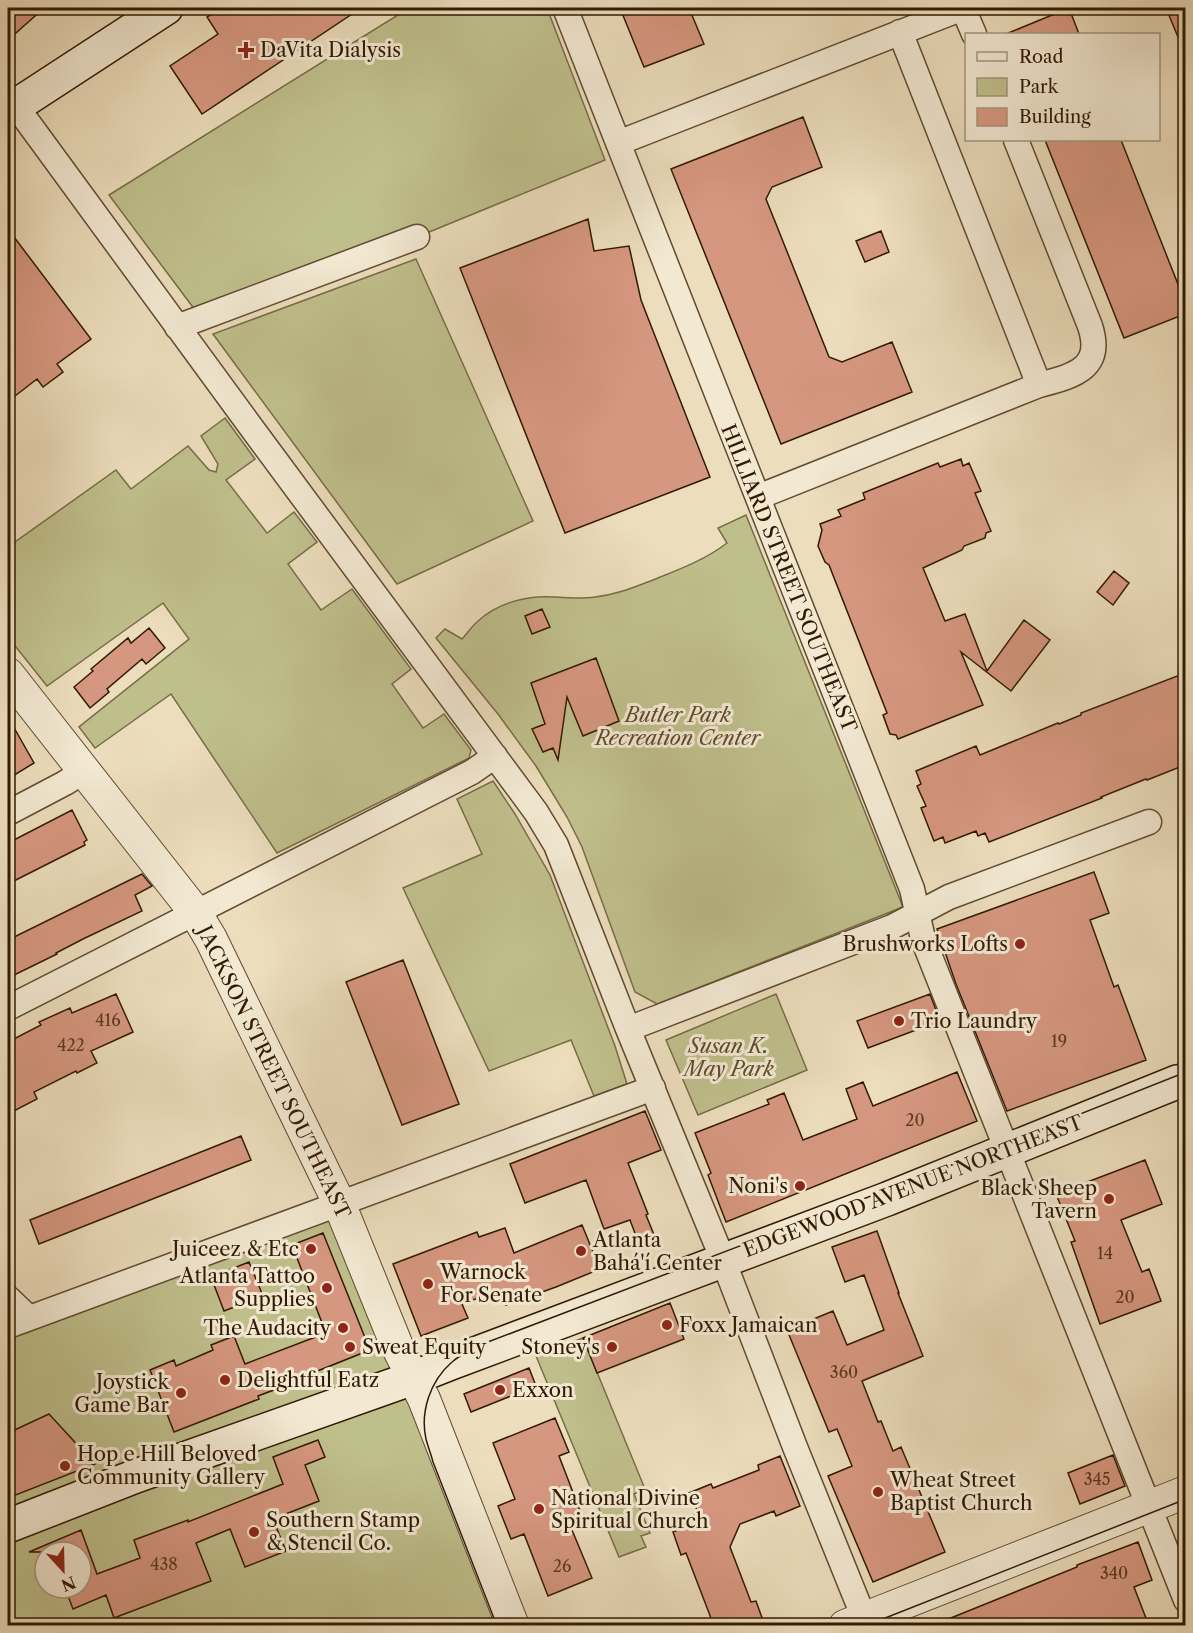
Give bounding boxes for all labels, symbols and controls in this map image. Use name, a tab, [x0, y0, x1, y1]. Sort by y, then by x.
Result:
legend	[965, 33, 1160, 141]
place label: DaVita Dialysis	[260, 38, 401, 62]
marker: DaVita Dialysis	[237, 41, 255, 59]
text: Road	[1019, 46, 1064, 68]
text: Park	[1019, 76, 1060, 98]
text: Building	[1019, 106, 1091, 128]
street label: HILLIARD STREET SOUTHEAST	[716, 421, 862, 735]
park label: Butler Park Recreation Center	[594, 703, 762, 750]
street label: JACKSON STREET SOUTHEAST	[191, 919, 356, 1222]
place label: Brushworks Lofts	[843, 932, 1008, 956]
marker: Brushworks Lofts	[1013, 937, 1027, 951]
place label: Trio Laundry	[911, 1009, 1038, 1033]
house number: 416	[95, 1010, 121, 1030]
marker: Trio Laundry	[892, 1014, 906, 1028]
house number: 19	[1051, 1031, 1067, 1051]
park label: Susan K. May Park	[682, 1034, 774, 1081]
house number: 422	[57, 1035, 85, 1055]
street label: EDGEWOOD AVENUE NORTHEAST	[740, 1110, 1086, 1262]
house number: 20	[905, 1110, 925, 1130]
place label: Noni's	[728, 1174, 788, 1198]
place label: Black Sheep Tavern	[980, 1176, 1097, 1223]
marker: Noni's	[793, 1179, 807, 1193]
marker: Black Sheep Tavern	[1102, 1192, 1116, 1206]
place label: Atlanta Bahá'í Center	[592, 1228, 722, 1275]
place label: Juiceez & Etc	[169, 1237, 299, 1261]
marker: Juiceez & Etc	[304, 1242, 318, 1256]
house number: 14	[1097, 1243, 1113, 1263]
marker: Atlanta Bahá'í Center	[574, 1244, 588, 1258]
place label: Warnock For Senate	[439, 1260, 542, 1307]
place label: Atlanta Tattoo Supplies	[179, 1264, 315, 1311]
marker: Warnock For Senate	[421, 1277, 435, 1291]
marker: Atlanta Tattoo Supplies	[320, 1281, 334, 1295]
house number: 20	[1115, 1287, 1135, 1307]
place label: Foxx Jamaican	[679, 1313, 818, 1337]
place label: The Audacity	[203, 1316, 332, 1340]
marker: Foxx Jamaican	[660, 1318, 674, 1332]
marker: The Audacity	[336, 1321, 350, 1335]
place label: Sweat Equity	[362, 1335, 487, 1359]
place label: Stoney's	[521, 1335, 600, 1359]
marker: Sweat Equity	[343, 1340, 357, 1354]
marker: Stoney's	[605, 1340, 619, 1354]
house number: 360	[830, 1362, 858, 1382]
place label: Delightful Eatz	[237, 1368, 379, 1392]
place label: Joystick Game Bar	[74, 1370, 170, 1417]
marker: Delightful Eatz	[218, 1373, 232, 1387]
place label: Exxon	[512, 1378, 574, 1402]
marker: Exxon	[493, 1383, 507, 1397]
marker: Joystick Game Bar	[174, 1386, 188, 1400]
place label: Hop e Hill Beloved Community Gallery	[77, 1442, 266, 1489]
marker: Hop e Hill Beloved Community Gallery	[58, 1459, 72, 1473]
place label: Wheat Street Baptist Church	[889, 1468, 1033, 1515]
house number: 345	[1084, 1469, 1110, 1489]
marker: Wheat Street Baptist Church	[871, 1485, 885, 1499]
place label: National Divine Spiritual Church	[551, 1486, 709, 1533]
marker: National Divine Spiritual Church	[532, 1502, 546, 1516]
place label: Southern Stamp & Stencil Co.	[266, 1508, 420, 1555]
marker: Southern Stamp & Stencil Co.	[247, 1525, 261, 1539]
north arrow	[33, 1540, 93, 1600]
house number: 438	[150, 1554, 178, 1574]
house number: 26	[553, 1556, 571, 1576]
house number: 340	[1100, 1563, 1128, 1583]
text: N	[58, 1572, 79, 1596]

